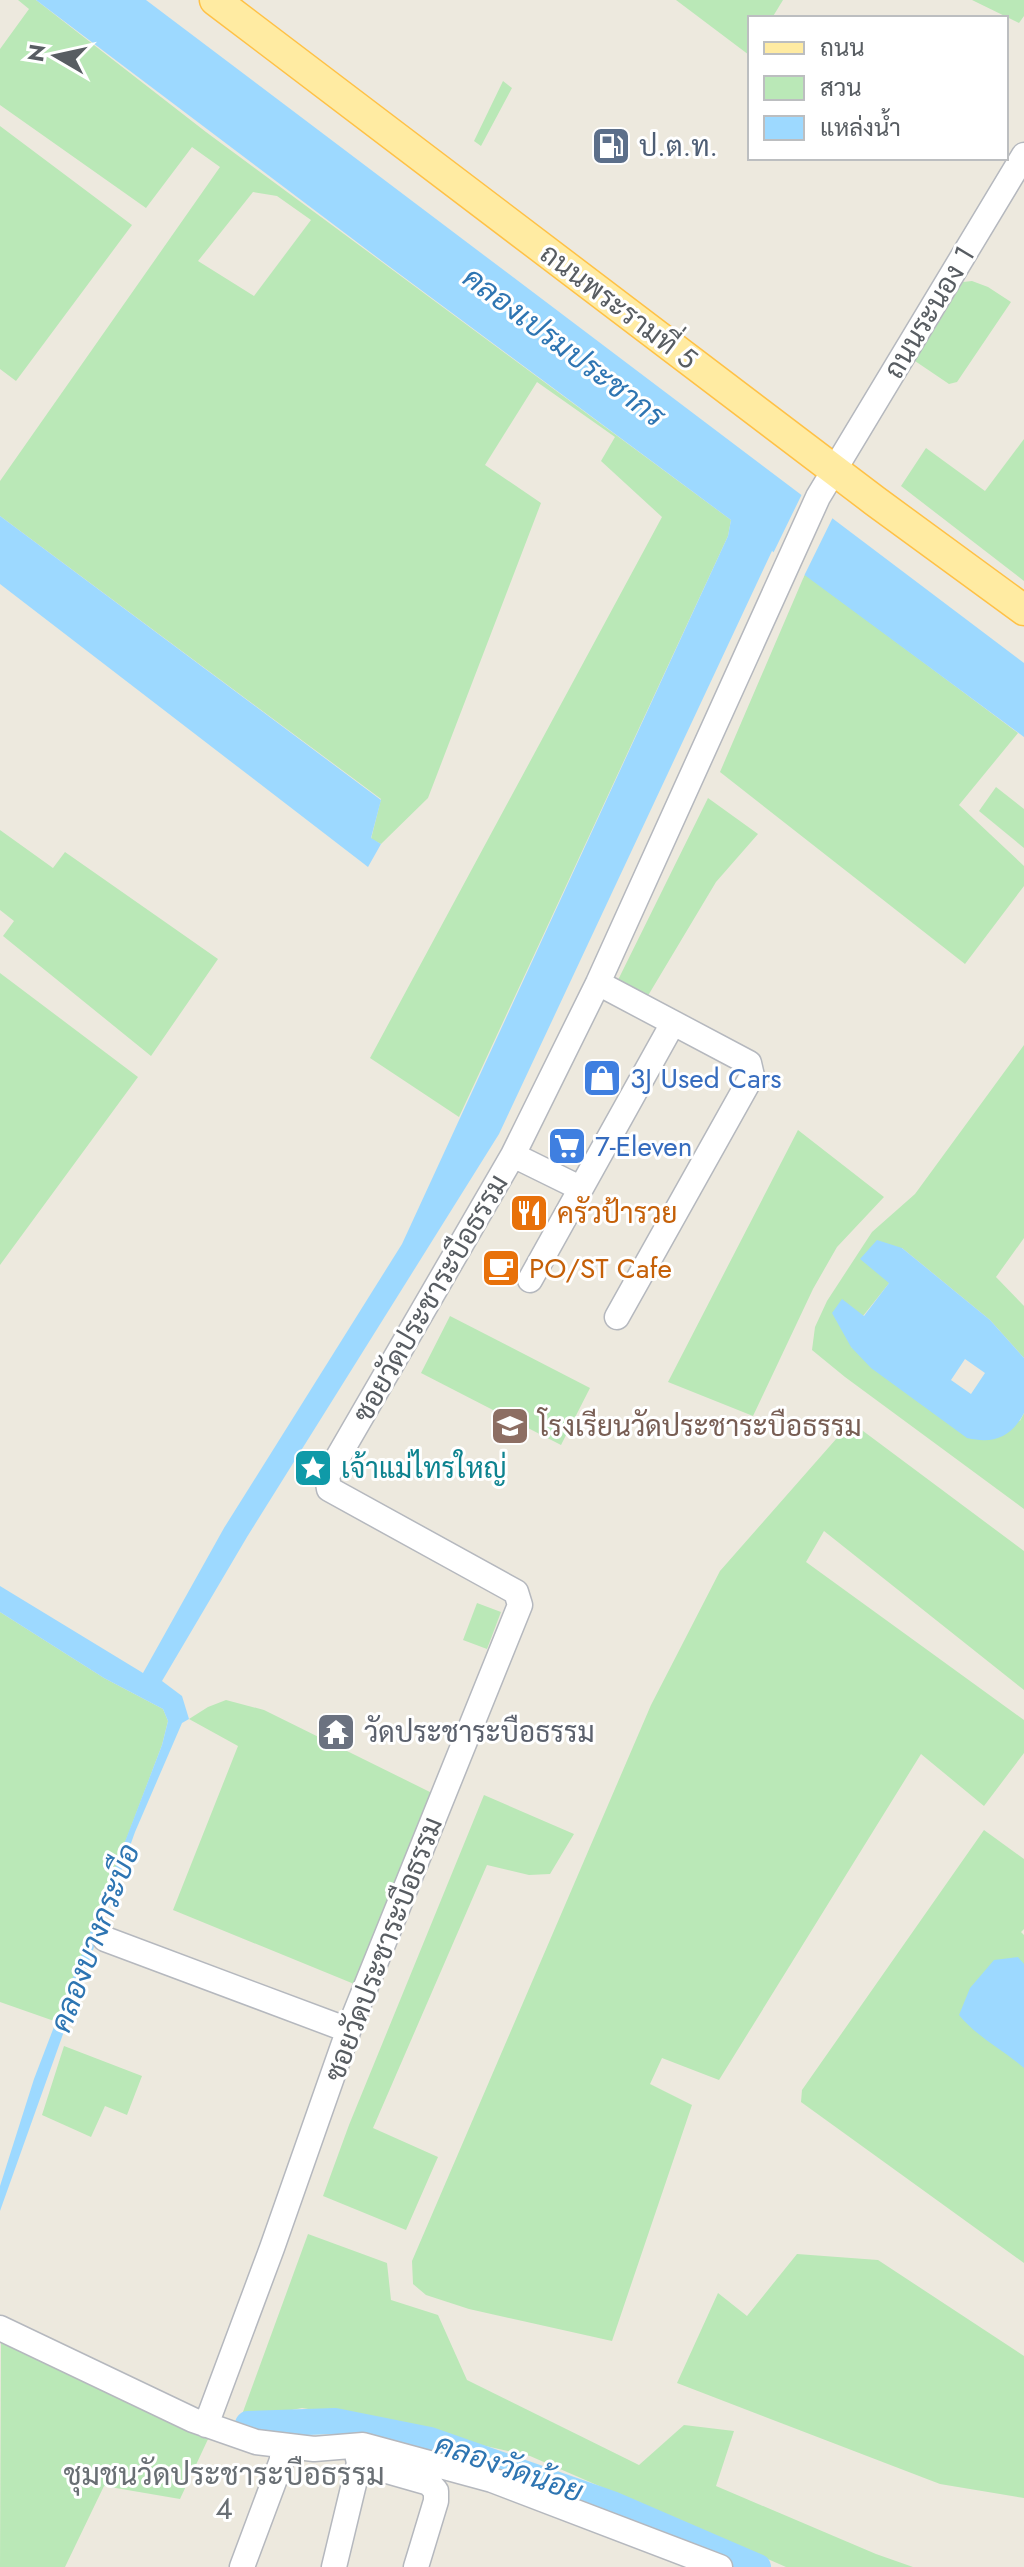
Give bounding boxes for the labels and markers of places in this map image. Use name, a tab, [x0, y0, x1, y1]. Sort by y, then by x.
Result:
fuel station icon: ป.ต.ท.	[590, 125, 632, 167]
place label: ป.ต.ท.	[639, 126, 718, 167]
shop icon: 3J Used Cars	[581, 1057, 623, 1099]
place label: 3J Used Cars	[630, 1058, 782, 1099]
supermarket icon: 7-Eleven	[546, 1125, 588, 1167]
place label: 7-Eleven	[595, 1126, 692, 1167]
restaurant icon: ครัวป้ารวย	[508, 1192, 550, 1234]
place label: ครัวป้ารวย	[557, 1193, 678, 1234]
cafe icon: PO/ST Cafe	[480, 1247, 522, 1289]
place label: PO/ST Cafe	[529, 1248, 672, 1289]
school or university icon: โรงเรียนวัดประชาระบือธรรม	[489, 1405, 531, 1447]
place label: โรงเรียนวัดประชาระบือธรรม	[536, 1406, 862, 1447]
place icon: เจ้าแม่ไทรใหญ่	[292, 1447, 334, 1489]
place label: เจ้าแม่ไทรใหญ่	[341, 1448, 507, 1489]
temple icon: วัดประชาระบือธรรม	[315, 1711, 357, 1753]
place label: วัดประชาระบือธรรม	[364, 1712, 595, 1753]

